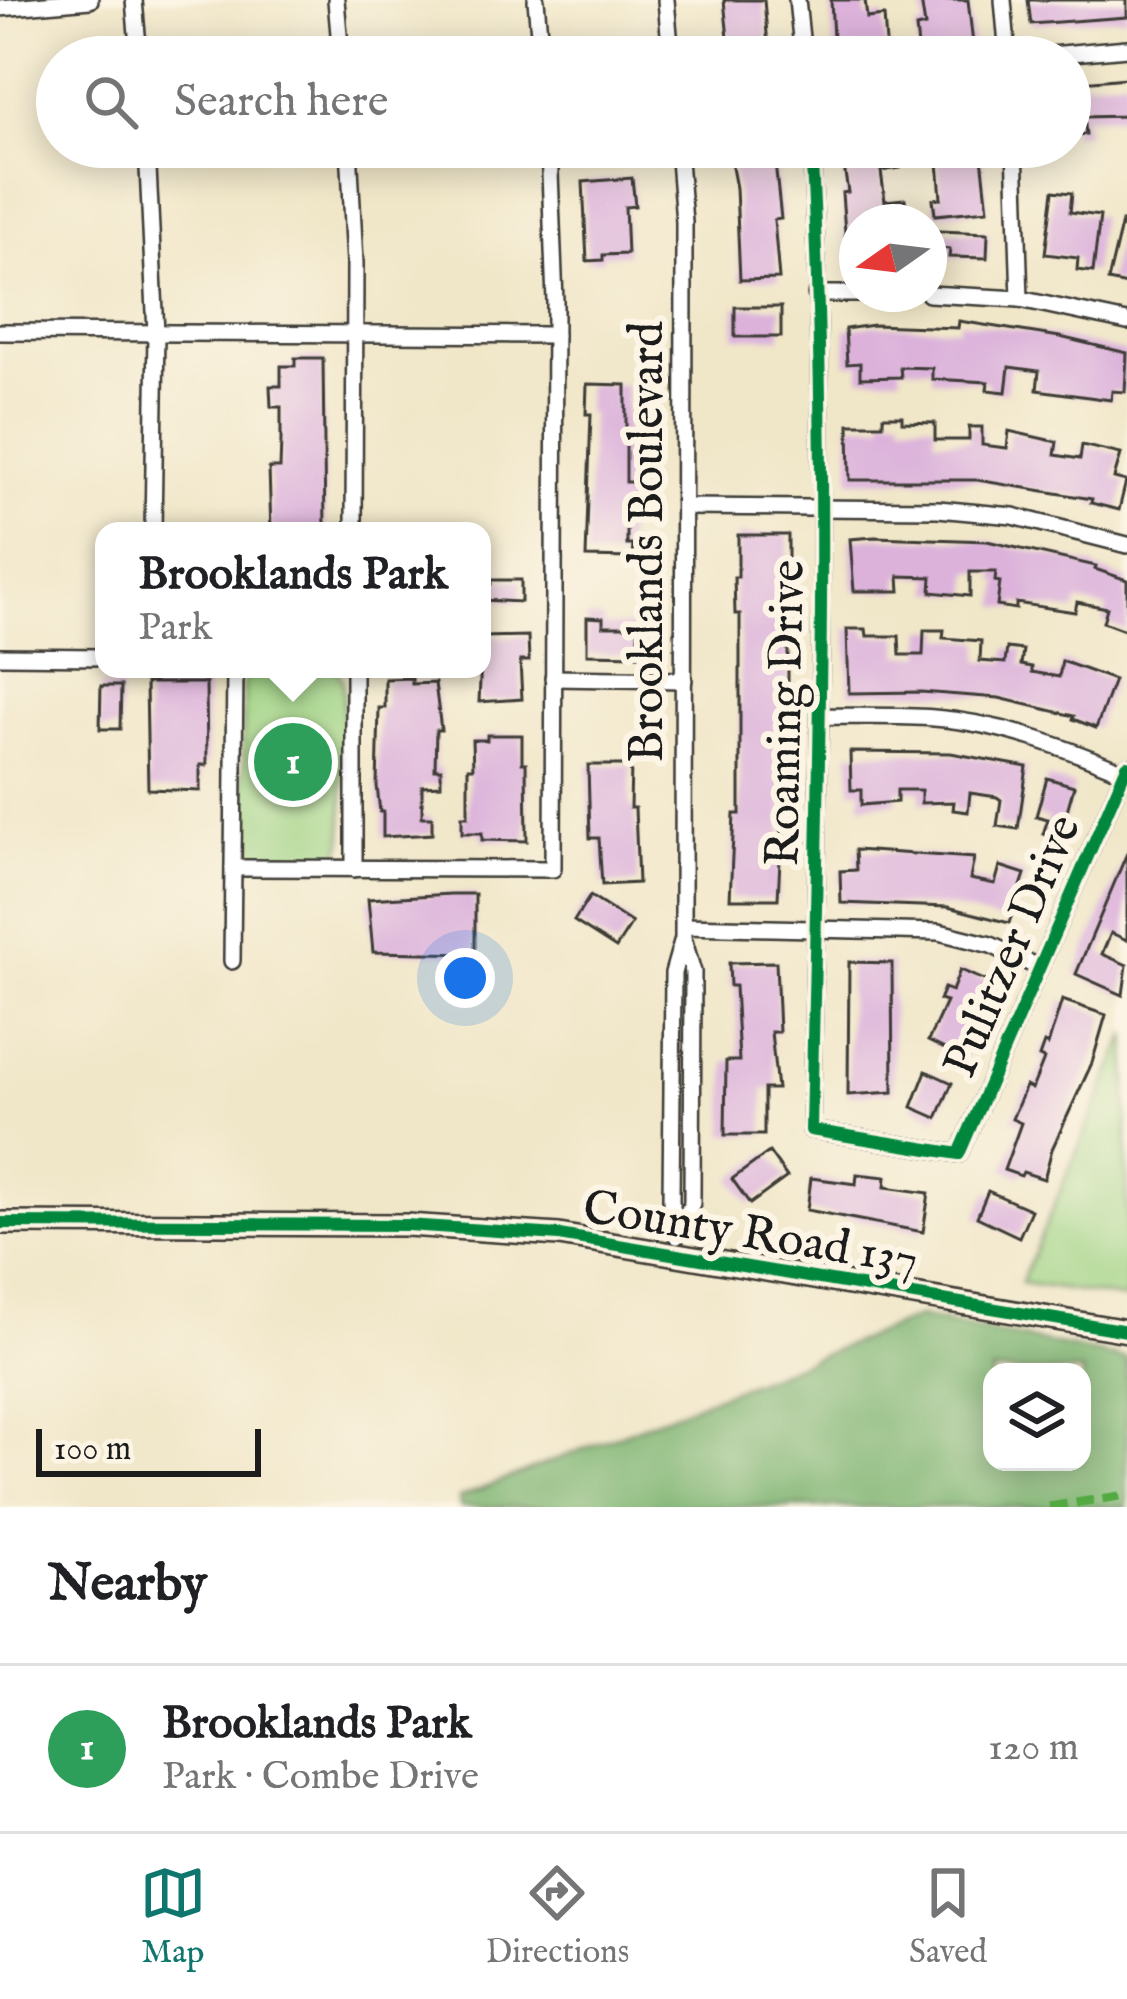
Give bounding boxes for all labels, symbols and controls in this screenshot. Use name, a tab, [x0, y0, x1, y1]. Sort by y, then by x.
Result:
search box	[36, 36, 1091, 168]
icon: search	[78, 69, 144, 135]
text: Search here	[174, 74, 388, 131]
north arrow	[839, 204, 947, 312]
street label: Brooklands Boulevard	[619, 321, 679, 763]
popup	[95, 522, 491, 678]
text: Brooklands Park	[138, 547, 448, 604]
street label: Roaming Drive	[754, 559, 820, 867]
text: Park	[138, 604, 212, 653]
pin: 1	[254, 717, 332, 807]
street label: Pulitzer Drive	[932, 806, 1096, 1087]
your location	[435, 948, 495, 1008]
street label: County Road 137	[579, 1179, 922, 1291]
map controls	[983, 1363, 1091, 1471]
button: layers	[983, 1363, 1091, 1471]
scale bar	[36, 1423, 261, 1476]
text: 100 m	[54, 1429, 131, 1471]
text: Nearby	[48, 1553, 207, 1618]
text: Brooklands Park	[162, 1696, 472, 1753]
text: 1	[80, 1724, 94, 1773]
text: 120 m	[988, 1724, 1079, 1773]
text: Park · Combe Drive	[162, 1753, 479, 1802]
tab: Map	[140, 1860, 206, 1974]
tab: Directions	[486, 1860, 629, 1974]
tab: Saved	[909, 1860, 987, 1974]

